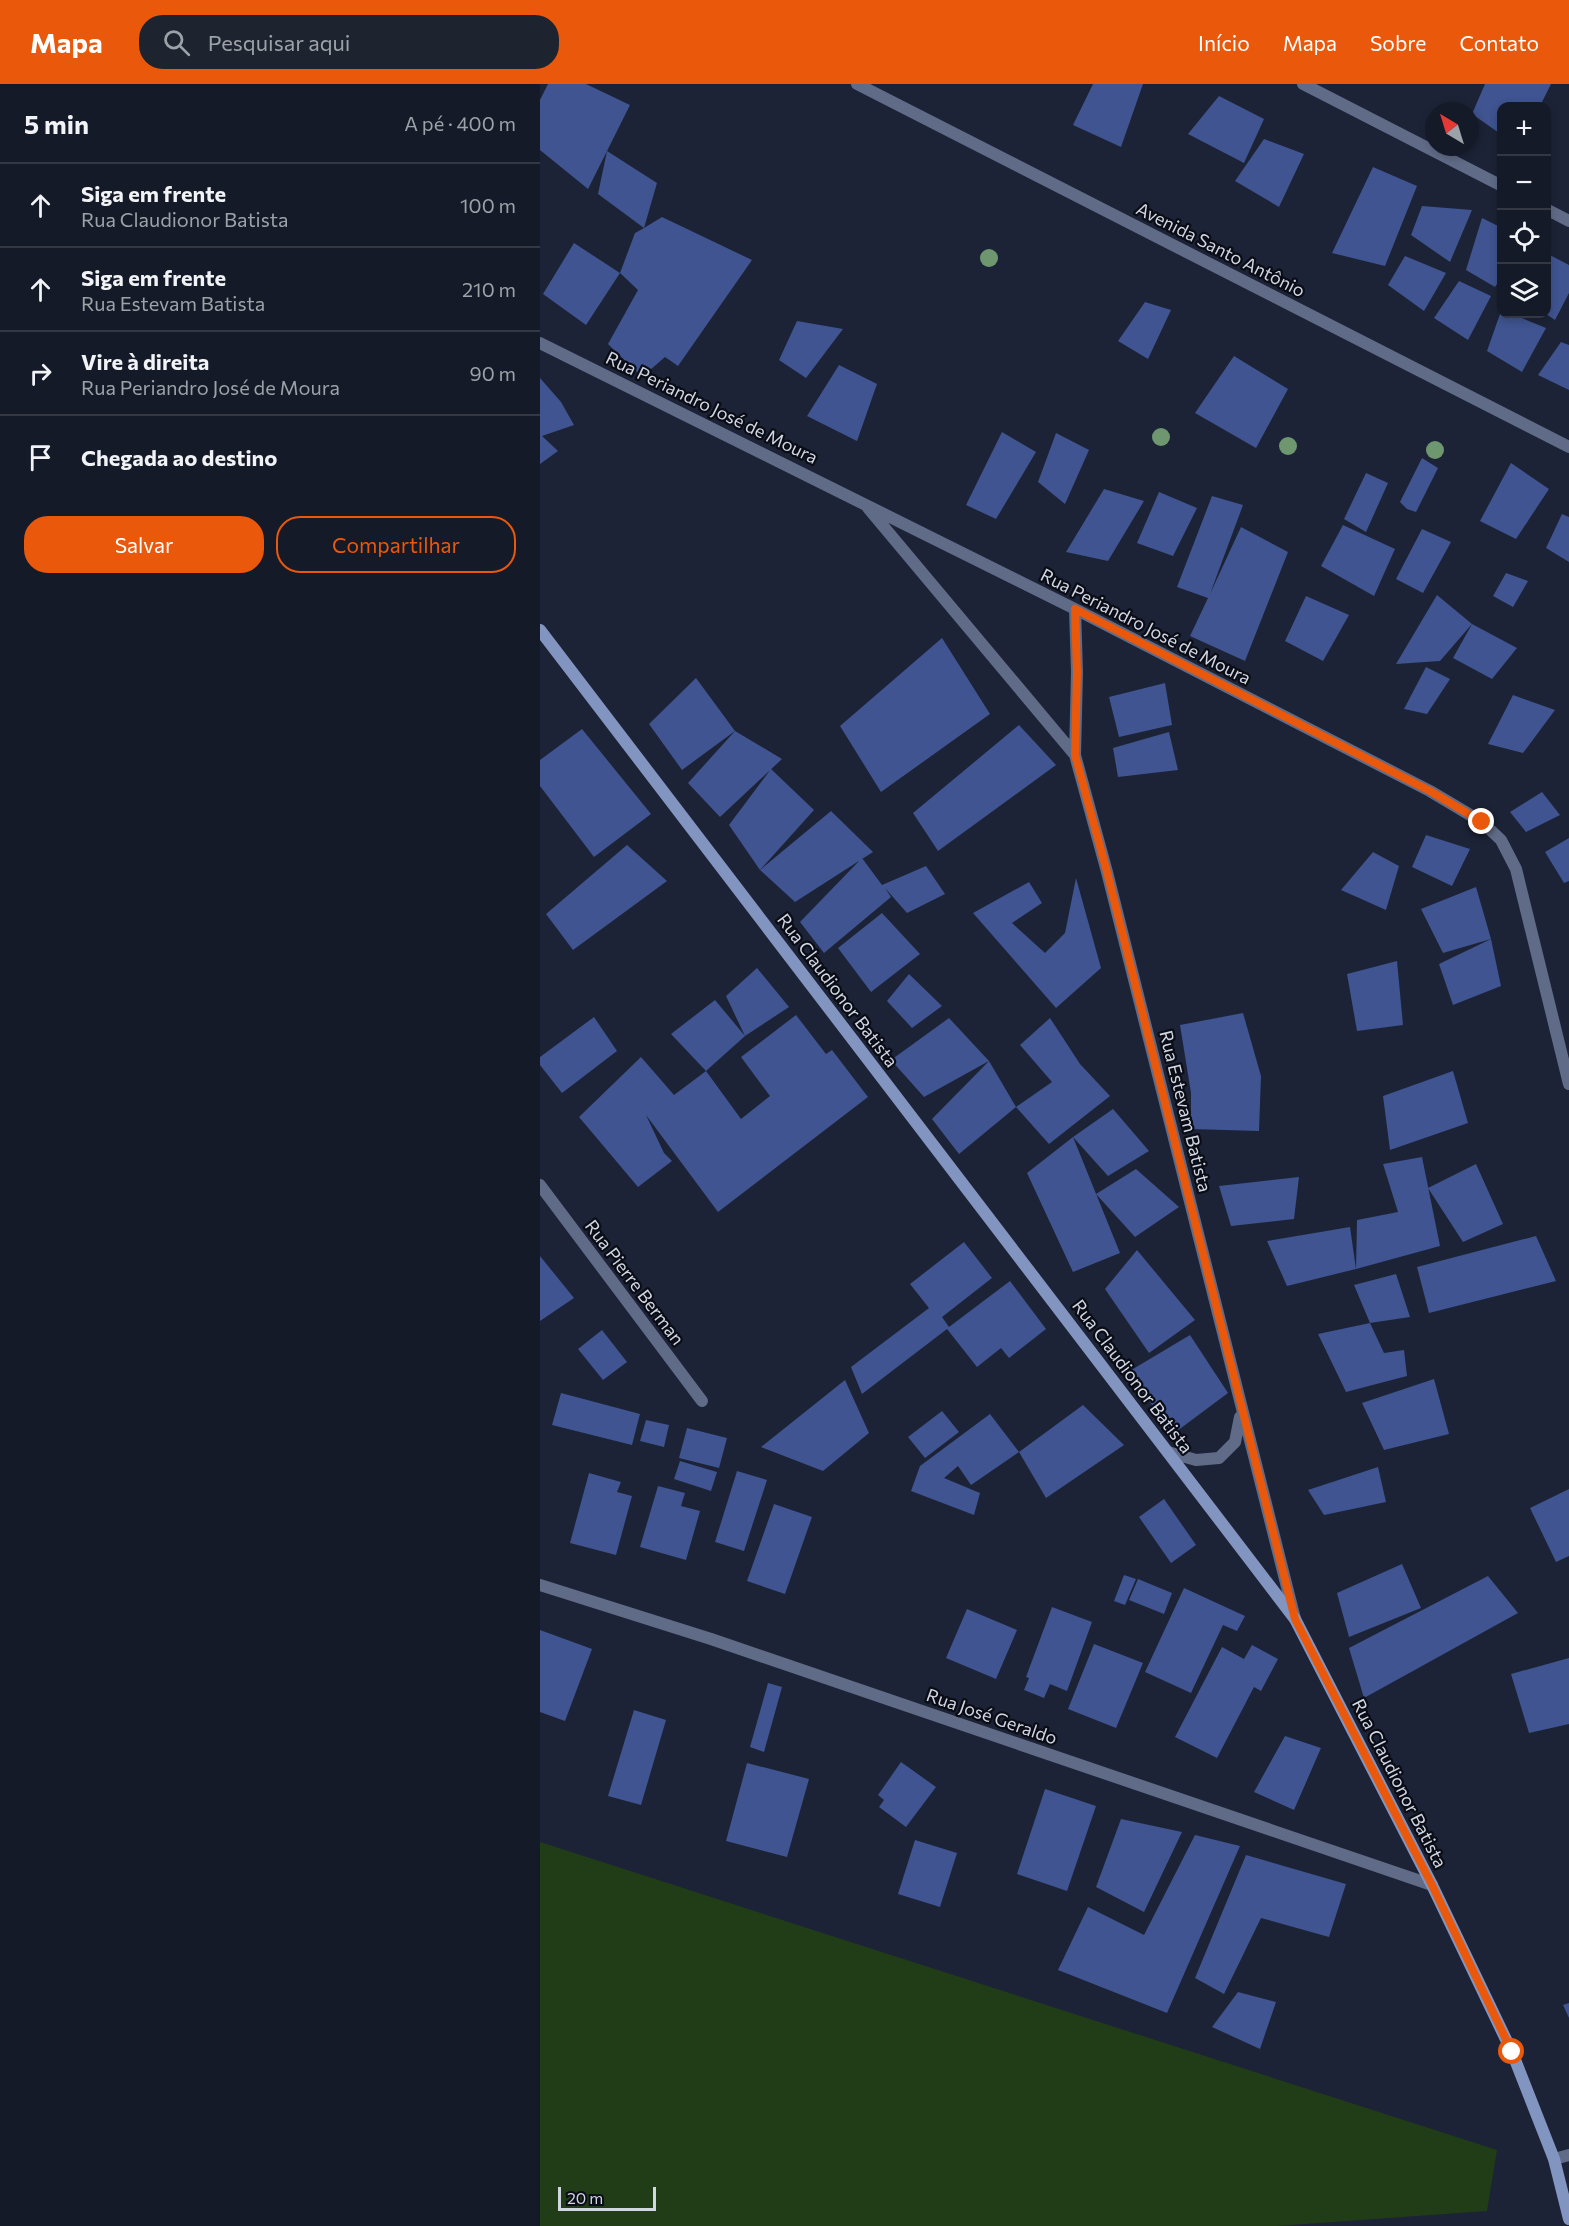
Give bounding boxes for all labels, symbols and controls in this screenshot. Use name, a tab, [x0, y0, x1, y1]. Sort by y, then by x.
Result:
search box	[139, 15, 559, 69]
text: Mapa	[30, 25, 103, 59]
icon: search	[160, 26, 193, 59]
text: Pesquisar aqui	[208, 29, 350, 56]
text: Início	[1198, 30, 1250, 55]
text: Mapa	[1283, 30, 1337, 55]
text: Sobre	[1370, 30, 1426, 55]
text: Contato	[1459, 30, 1539, 55]
north arrow	[1425, 102, 1479, 156]
map controls	[1497, 102, 1551, 318]
button: +	[1497, 102, 1551, 156]
text: 5 min	[24, 108, 89, 139]
text: A pé · 400 m	[404, 111, 516, 135]
button: −	[1497, 156, 1551, 210]
text: Siga em frente	[81, 180, 226, 207]
icon: ahead	[24, 189, 57, 222]
text: 100 m	[460, 193, 516, 217]
street label: Avenida Santo Antônio	[1133, 197, 1309, 301]
text: Rua Claudionor Batista	[81, 207, 288, 231]
button: locate	[1497, 210, 1551, 264]
text: Siga em frente	[81, 264, 226, 291]
button: layers	[1497, 264, 1551, 318]
icon: ahead	[24, 273, 57, 306]
text: 210 m	[462, 277, 516, 301]
text: Rua Estevam Batista	[81, 291, 265, 315]
street label: Rua Periandro José de Moura	[602, 346, 822, 468]
text: Vire à direita	[81, 348, 209, 375]
icon: right	[24, 357, 57, 390]
text: 90 m	[470, 361, 516, 385]
text: Rua Periandro José de Moura	[81, 375, 340, 399]
icon: arrive	[24, 441, 57, 474]
text: Chegada ao destino	[81, 444, 277, 471]
button: Salvar	[24, 516, 264, 573]
button: Compartilhar	[276, 516, 516, 573]
street label: Rua Periandro José de Moura	[1037, 563, 1255, 689]
route end	[1468, 808, 1494, 834]
street label: Rua Claudionor Batista	[773, 909, 903, 1071]
street label: Rua Estevam Batista	[1155, 1028, 1217, 1194]
street label: Rua Pierre Berman	[581, 1215, 689, 1349]
street label: Rua Claudionor Batista	[1068, 1295, 1198, 1457]
street label: Rua José Geraldo	[924, 1683, 1060, 1749]
street label: Rua Claudionor Batista	[1348, 1695, 1452, 1871]
route start	[1498, 2038, 1524, 2064]
scale bar	[558, 2184, 656, 2212]
text: 20 m	[567, 2188, 603, 2207]

